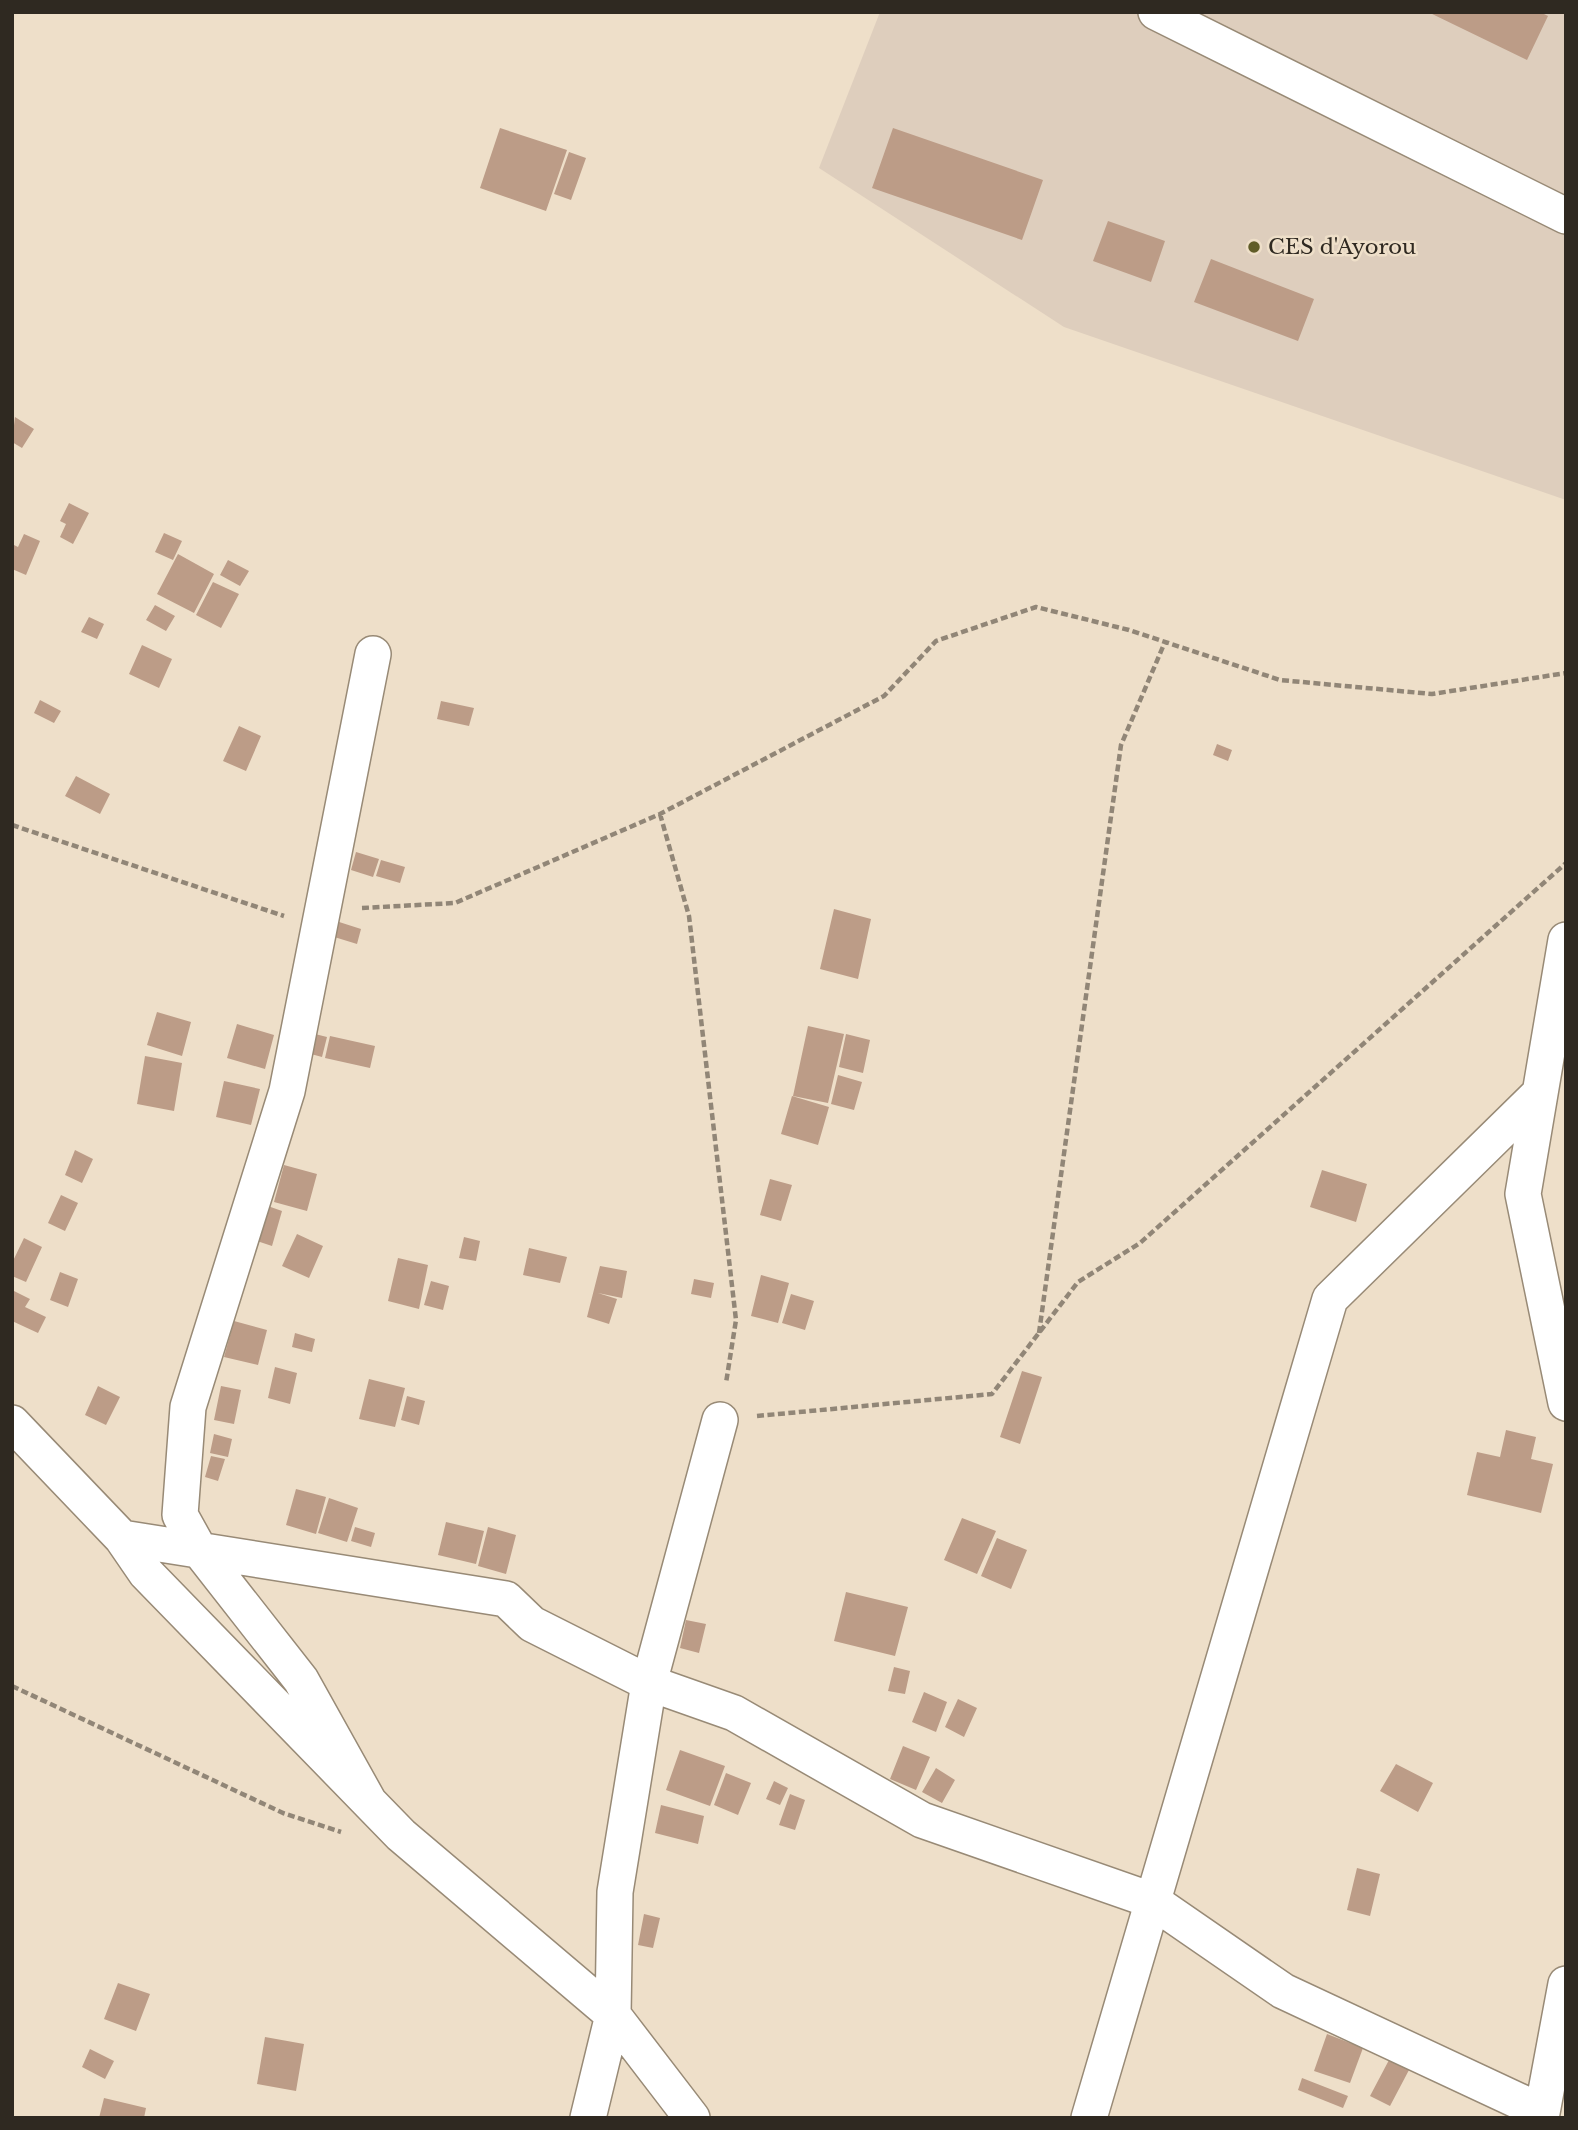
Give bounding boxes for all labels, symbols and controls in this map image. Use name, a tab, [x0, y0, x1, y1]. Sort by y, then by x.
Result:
place label: CES d'Ayorou	[1268, 234, 1416, 260]
marker: CES d'Ayorou	[1246, 239, 1262, 255]

